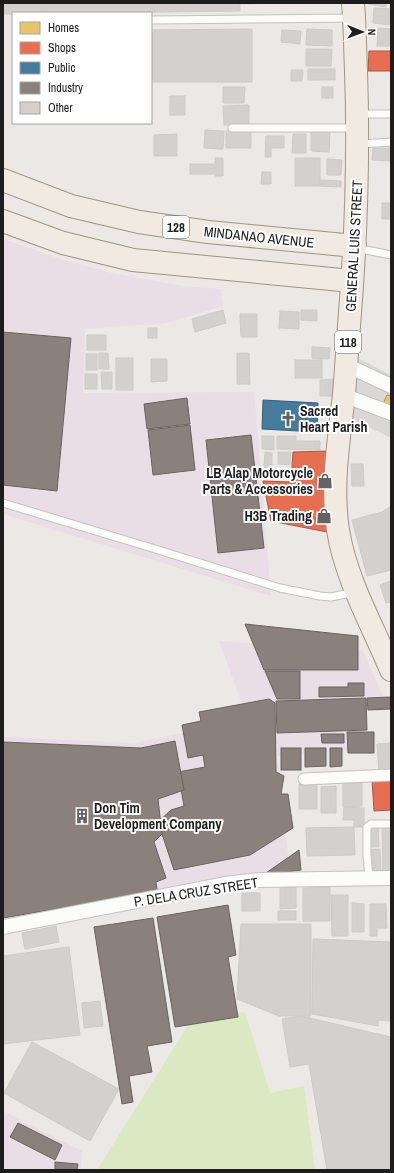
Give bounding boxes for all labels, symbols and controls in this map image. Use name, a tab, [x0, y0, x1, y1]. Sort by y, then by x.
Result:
legend	[12, 12, 152, 124]
north arrow	[342, 12, 382, 52]
text: Homes	[48, 20, 79, 36]
text: N	[365, 29, 379, 36]
text: Shops	[48, 40, 76, 56]
text: Public	[48, 60, 75, 76]
text: Industry	[48, 80, 83, 96]
text: Other	[48, 100, 73, 116]
street label: GENERAL LUIS STREET	[342, 180, 366, 312]
road number: 128	[163, 216, 189, 238]
street label: MINDANAO AVENUE	[203, 222, 315, 252]
road number: 118	[335, 331, 361, 353]
place label: Sacred Heart Parish	[300, 402, 368, 436]
church icon: Sacred Heart Parish	[279, 410, 297, 428]
place label: LB Alap Motorcycle Parts & Accessories	[202, 464, 313, 498]
shop icon: LB Alap Motorcycle Parts & Accessories	[316, 472, 334, 490]
place label: H3B Trading	[244, 507, 312, 525]
shop icon: H3B Trading	[315, 507, 333, 525]
place label: Don Tim Development Company	[94, 799, 222, 833]
building icon: Don Tim Development Company	[73, 807, 91, 825]
street label: P. DELA CRUZ STREET	[133, 873, 259, 911]

